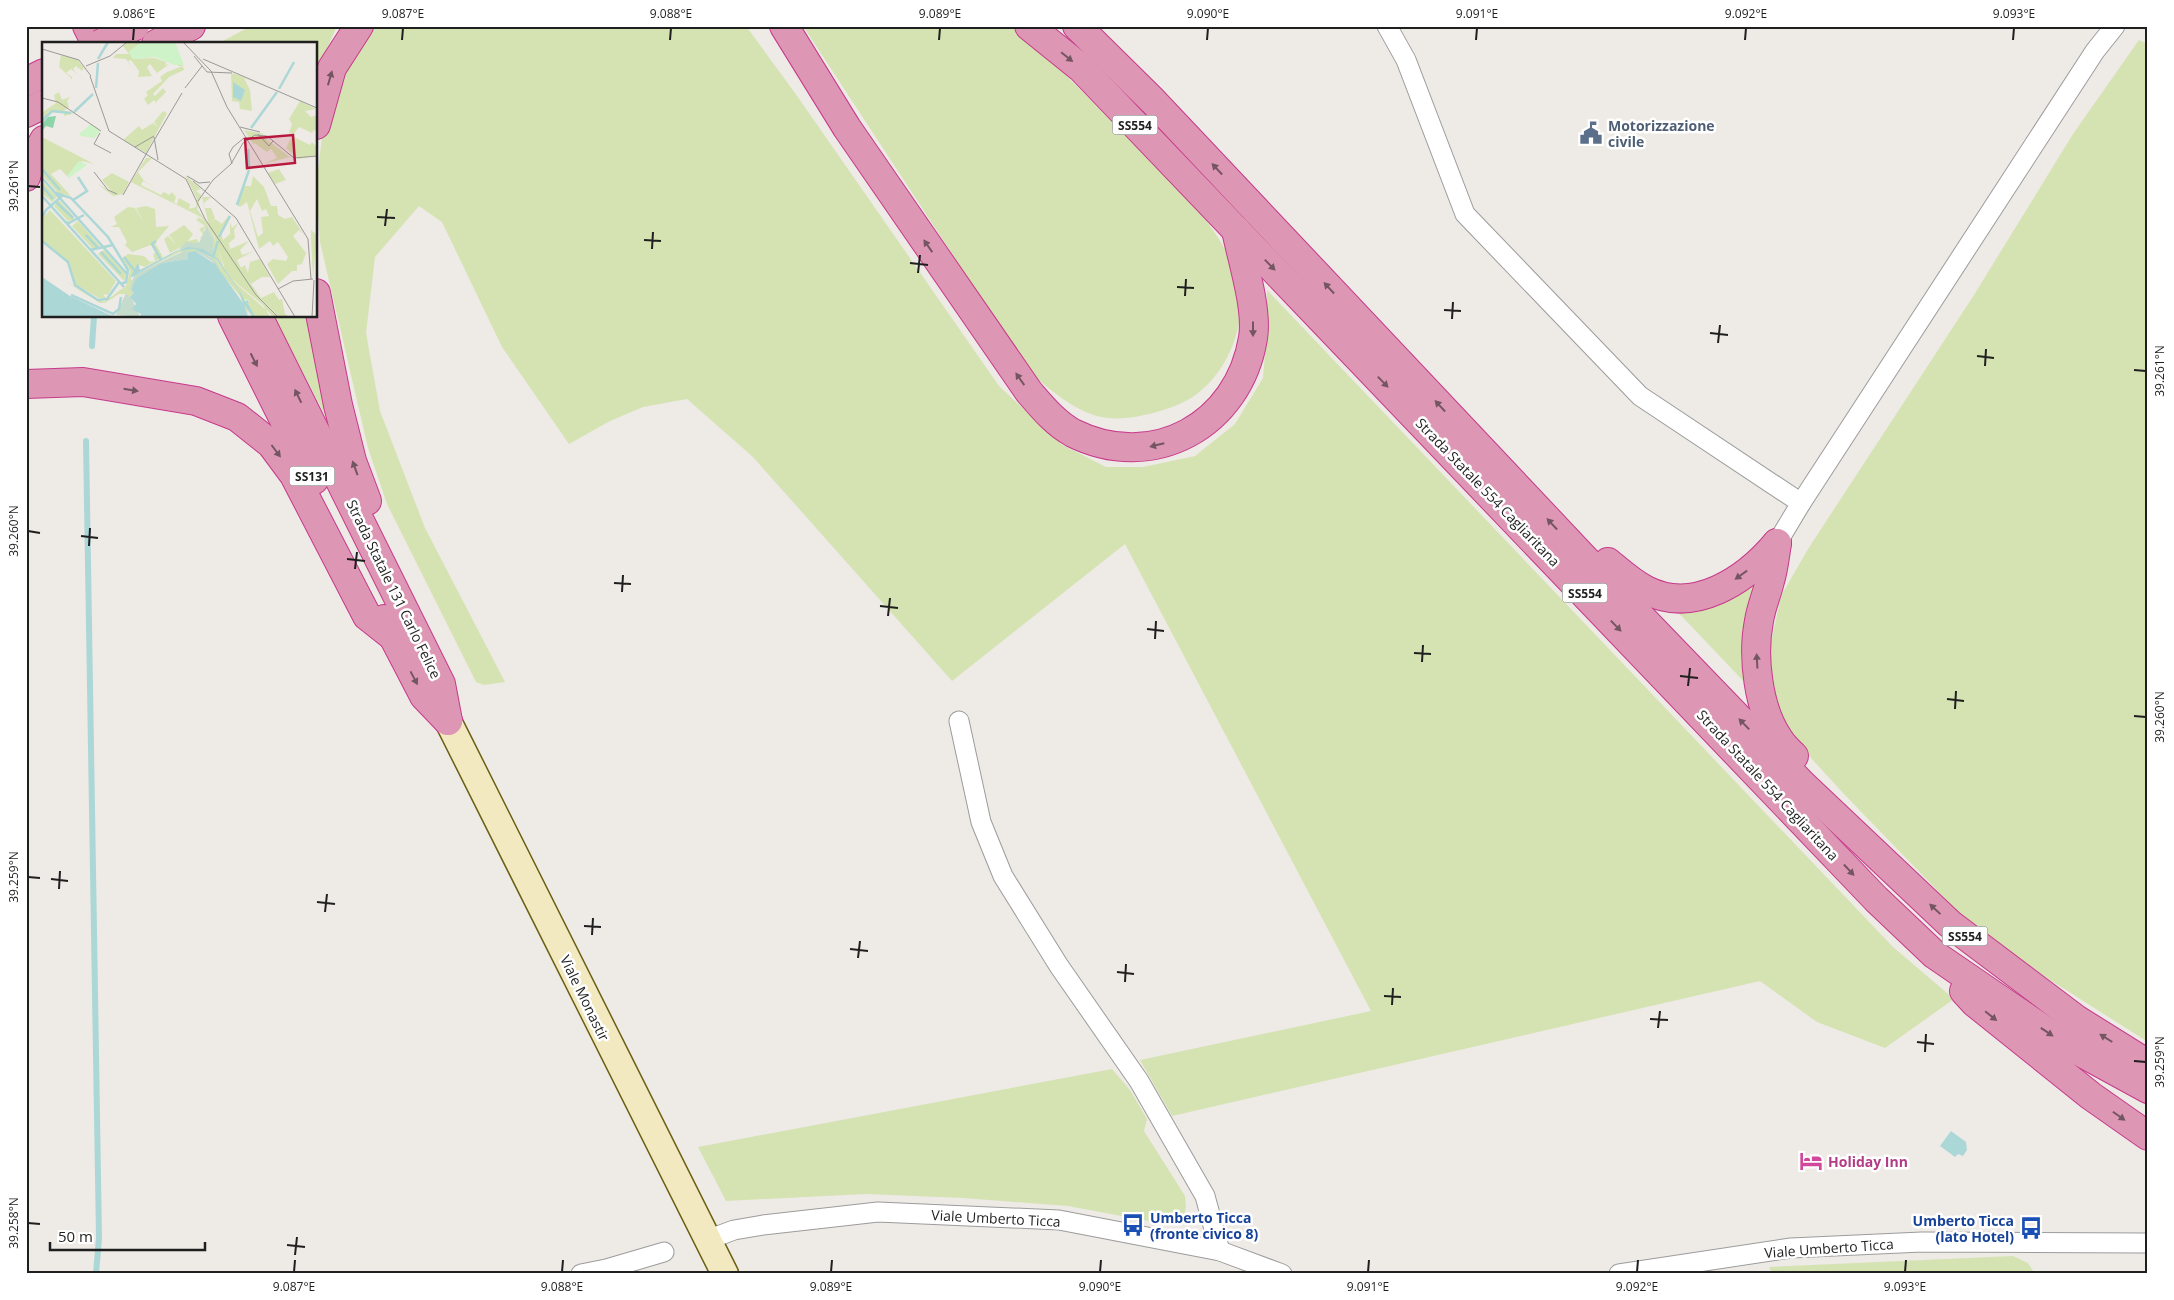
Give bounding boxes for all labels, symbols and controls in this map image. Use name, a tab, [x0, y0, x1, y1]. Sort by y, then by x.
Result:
text: 9.086°E	[113, 5, 155, 22]
text: 9.087°E	[382, 5, 424, 22]
text: 9.088°E	[650, 5, 692, 22]
text: 9.089°E	[919, 5, 961, 22]
text: 9.090°E	[1187, 5, 1229, 22]
text: 9.091°E	[1456, 5, 1498, 22]
text: 9.092°E	[1725, 5, 1767, 22]
text: 9.093°E	[1993, 5, 2035, 22]
inset map	[42, 42, 318, 318]
one-way arrow	[1060, 51, 1073, 62]
one-way arrow	[326, 70, 334, 85]
road number: SS554	[1112, 116, 1158, 134]
place label: Motorizzazione civile	[1608, 116, 1715, 151]
public building icon: Motorizzazione civile	[1578, 120, 1604, 146]
text: 39.261°N	[5, 160, 22, 212]
one-way arrow	[1211, 164, 1223, 176]
one-way arrow	[923, 239, 933, 252]
one-way arrow	[1264, 258, 1276, 270]
one-way arrow	[1323, 282, 1335, 294]
one-way arrow	[1249, 321, 1257, 337]
text: 39.261°N	[2151, 345, 2168, 397]
one-way arrow	[250, 353, 258, 367]
one-way arrow	[1015, 373, 1025, 386]
one-way arrow	[1377, 376, 1389, 388]
one-way arrow	[124, 386, 140, 394]
one-way arrow	[294, 389, 302, 403]
one-way arrow	[1434, 400, 1446, 412]
street label: Strada Statale 554 Cagliaritana	[1412, 414, 1564, 570]
one-way arrow	[1150, 441, 1165, 449]
one-way arrow	[271, 444, 282, 457]
one-way arrow	[351, 461, 358, 476]
road number: SS131	[290, 466, 334, 486]
street label: Strada Statale 131 Carlo Felice	[342, 496, 446, 682]
text: 39.260°N	[5, 505, 22, 557]
one-way arrow	[1546, 518, 1558, 530]
one-way arrow	[1734, 570, 1748, 580]
road number: SS554	[1562, 584, 1608, 602]
one-way arrow	[1610, 619, 1622, 631]
one-way arrow	[1752, 653, 1760, 669]
one-way arrow	[410, 671, 419, 684]
text: 39.260°N	[2151, 691, 2168, 743]
street label: Strada Statale 554 Cagliaritana	[1693, 706, 1843, 864]
one-way arrow	[1738, 718, 1750, 730]
text: 39.259°N	[5, 851, 22, 903]
one-way arrow	[1843, 864, 1855, 876]
one-way arrow	[1929, 903, 1941, 915]
road number: SS554	[1942, 926, 1988, 946]
street label: Viale Monastir	[556, 952, 614, 1044]
one-way arrow	[1984, 1011, 1997, 1022]
one-way arrow	[2041, 1027, 2054, 1036]
one-way arrow	[2100, 1034, 2113, 1043]
text: 39.259°N	[2151, 1036, 2168, 1088]
one-way arrow	[2112, 1111, 2126, 1121]
hotel icon: Holiday Inn	[1798, 1148, 1824, 1174]
place label: Holiday Inn	[1828, 1152, 1908, 1171]
text: 39.258°N	[5, 1197, 22, 1249]
street label: Viale Umberto Ticca	[931, 1205, 1061, 1231]
place label: Umberto Ticca (fronte civico 8)	[1150, 1208, 1259, 1243]
place label: Umberto Ticca (lato Hotel)	[1913, 1211, 2014, 1246]
bus stop icon: Umberto Ticca (fronte civico 8)	[1120, 1212, 1146, 1238]
bus stop icon: Umberto Ticca (lato Hotel)	[2018, 1215, 2044, 1241]
scale bar	[50, 1220, 205, 1252]
text: 50 m	[58, 1226, 93, 1246]
street label: Viale Umberto Ticca	[1764, 1234, 1894, 1262]
text: 9.087°E	[273, 1278, 315, 1295]
text: 9.088°E	[541, 1278, 583, 1295]
text: 9.089°E	[810, 1278, 852, 1295]
text: 9.090°E	[1079, 1278, 1121, 1295]
text: 9.091°E	[1347, 1278, 1389, 1295]
text: 9.092°E	[1616, 1278, 1658, 1295]
text: 9.093°E	[1884, 1278, 1926, 1295]

